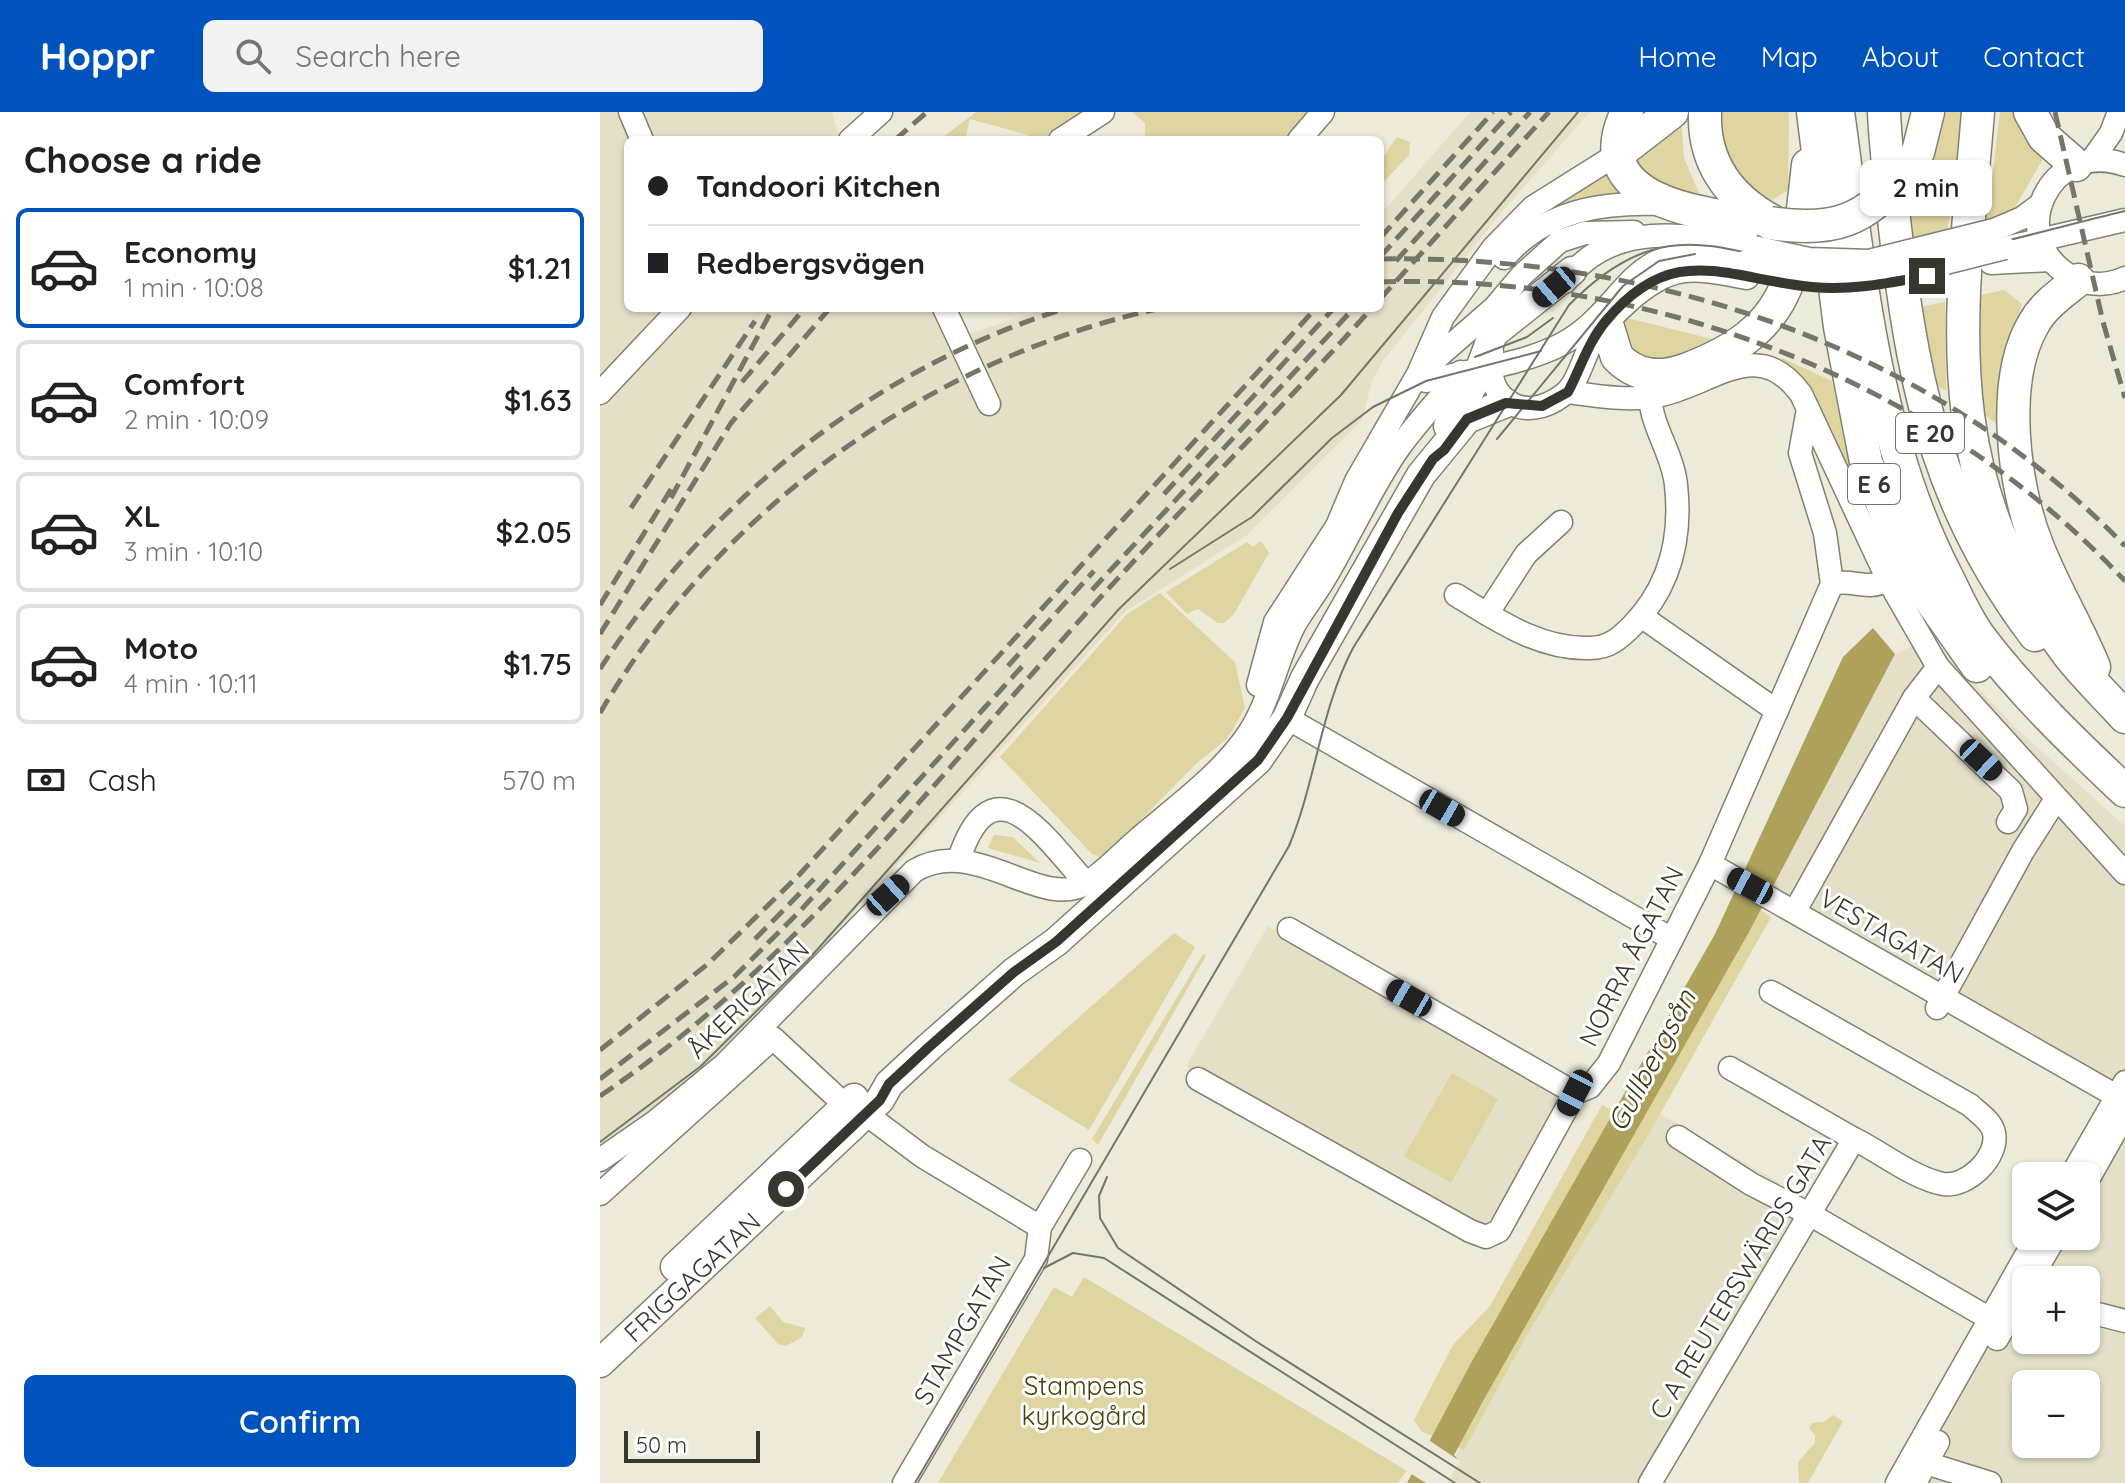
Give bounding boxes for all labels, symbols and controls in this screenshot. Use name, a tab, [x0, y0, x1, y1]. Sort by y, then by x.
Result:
search box	[203, 20, 763, 92]
text: Hoppr	[40, 32, 155, 80]
icon: search	[231, 34, 275, 78]
text: Search here	[295, 37, 461, 75]
text: Home	[1638, 39, 1717, 74]
text: Map	[1761, 39, 1818, 74]
text: About	[1862, 39, 1939, 74]
text: Contact	[1983, 39, 2085, 74]
text: Choose a ride	[24, 137, 262, 182]
callout: 2 min	[1861, 160, 1993, 216]
text: Tandoori Kitchen	[696, 167, 941, 205]
text: 2 min	[1892, 171, 1960, 204]
icon: car	[28, 232, 100, 304]
text: Economy	[124, 233, 257, 271]
text: Redbergsvägen	[696, 244, 925, 282]
text: $1.21	[508, 249, 572, 287]
route end	[1909, 258, 1945, 294]
car	[1528, 262, 1580, 312]
text: 1 min · 10:08	[124, 271, 264, 304]
icon: car	[28, 364, 100, 436]
text: Comfort	[124, 365, 245, 403]
text: $1.63	[504, 381, 572, 419]
text: 2 min · 10:09	[124, 403, 269, 436]
road number: E 20	[1896, 413, 1964, 453]
road number: E 6	[1848, 464, 1900, 504]
icon: car	[28, 496, 100, 568]
text: XL	[124, 497, 161, 535]
text: $2.05	[496, 513, 572, 551]
text: 3 min · 10:10	[124, 535, 263, 568]
icon: car	[28, 628, 100, 700]
text: Moto	[124, 629, 198, 667]
text: $1.75	[503, 645, 572, 683]
text: 4 min · 10:11	[124, 667, 258, 700]
car	[1955, 735, 2007, 785]
icon: cash	[24, 758, 68, 802]
text: Cash	[88, 761, 157, 799]
text: 570 m	[502, 764, 576, 797]
car	[1415, 786, 1469, 830]
street label: NORRA ÅGATAN	[1571, 860, 1691, 1052]
car	[1723, 864, 1777, 908]
car	[862, 870, 914, 920]
street label: VESTAGATAN	[1814, 881, 1970, 991]
street label: ÅKERIGATAN	[680, 933, 816, 1065]
car	[1382, 976, 1436, 1020]
water label: Gullbergsån	[1599, 983, 1703, 1137]
car	[1553, 1066, 1597, 1120]
street label: C A REUTERSWÄRDS GATA	[1642, 1129, 1838, 1425]
map controls	[2012, 1162, 2100, 1458]
button: layers	[2012, 1162, 2100, 1250]
route start	[768, 1171, 804, 1207]
street label: FRIGGAGATAN	[617, 1205, 767, 1349]
street label: STAMPGATAN	[906, 1250, 1018, 1410]
button: +	[2012, 1266, 2100, 1354]
park label: Stampens kyrkogård	[1022, 1369, 1146, 1432]
button: −	[2012, 1370, 2100, 1458]
button: Confirm	[24, 1375, 576, 1467]
scale bar	[624, 1427, 760, 1463]
text: 50 m	[636, 1431, 687, 1459]

